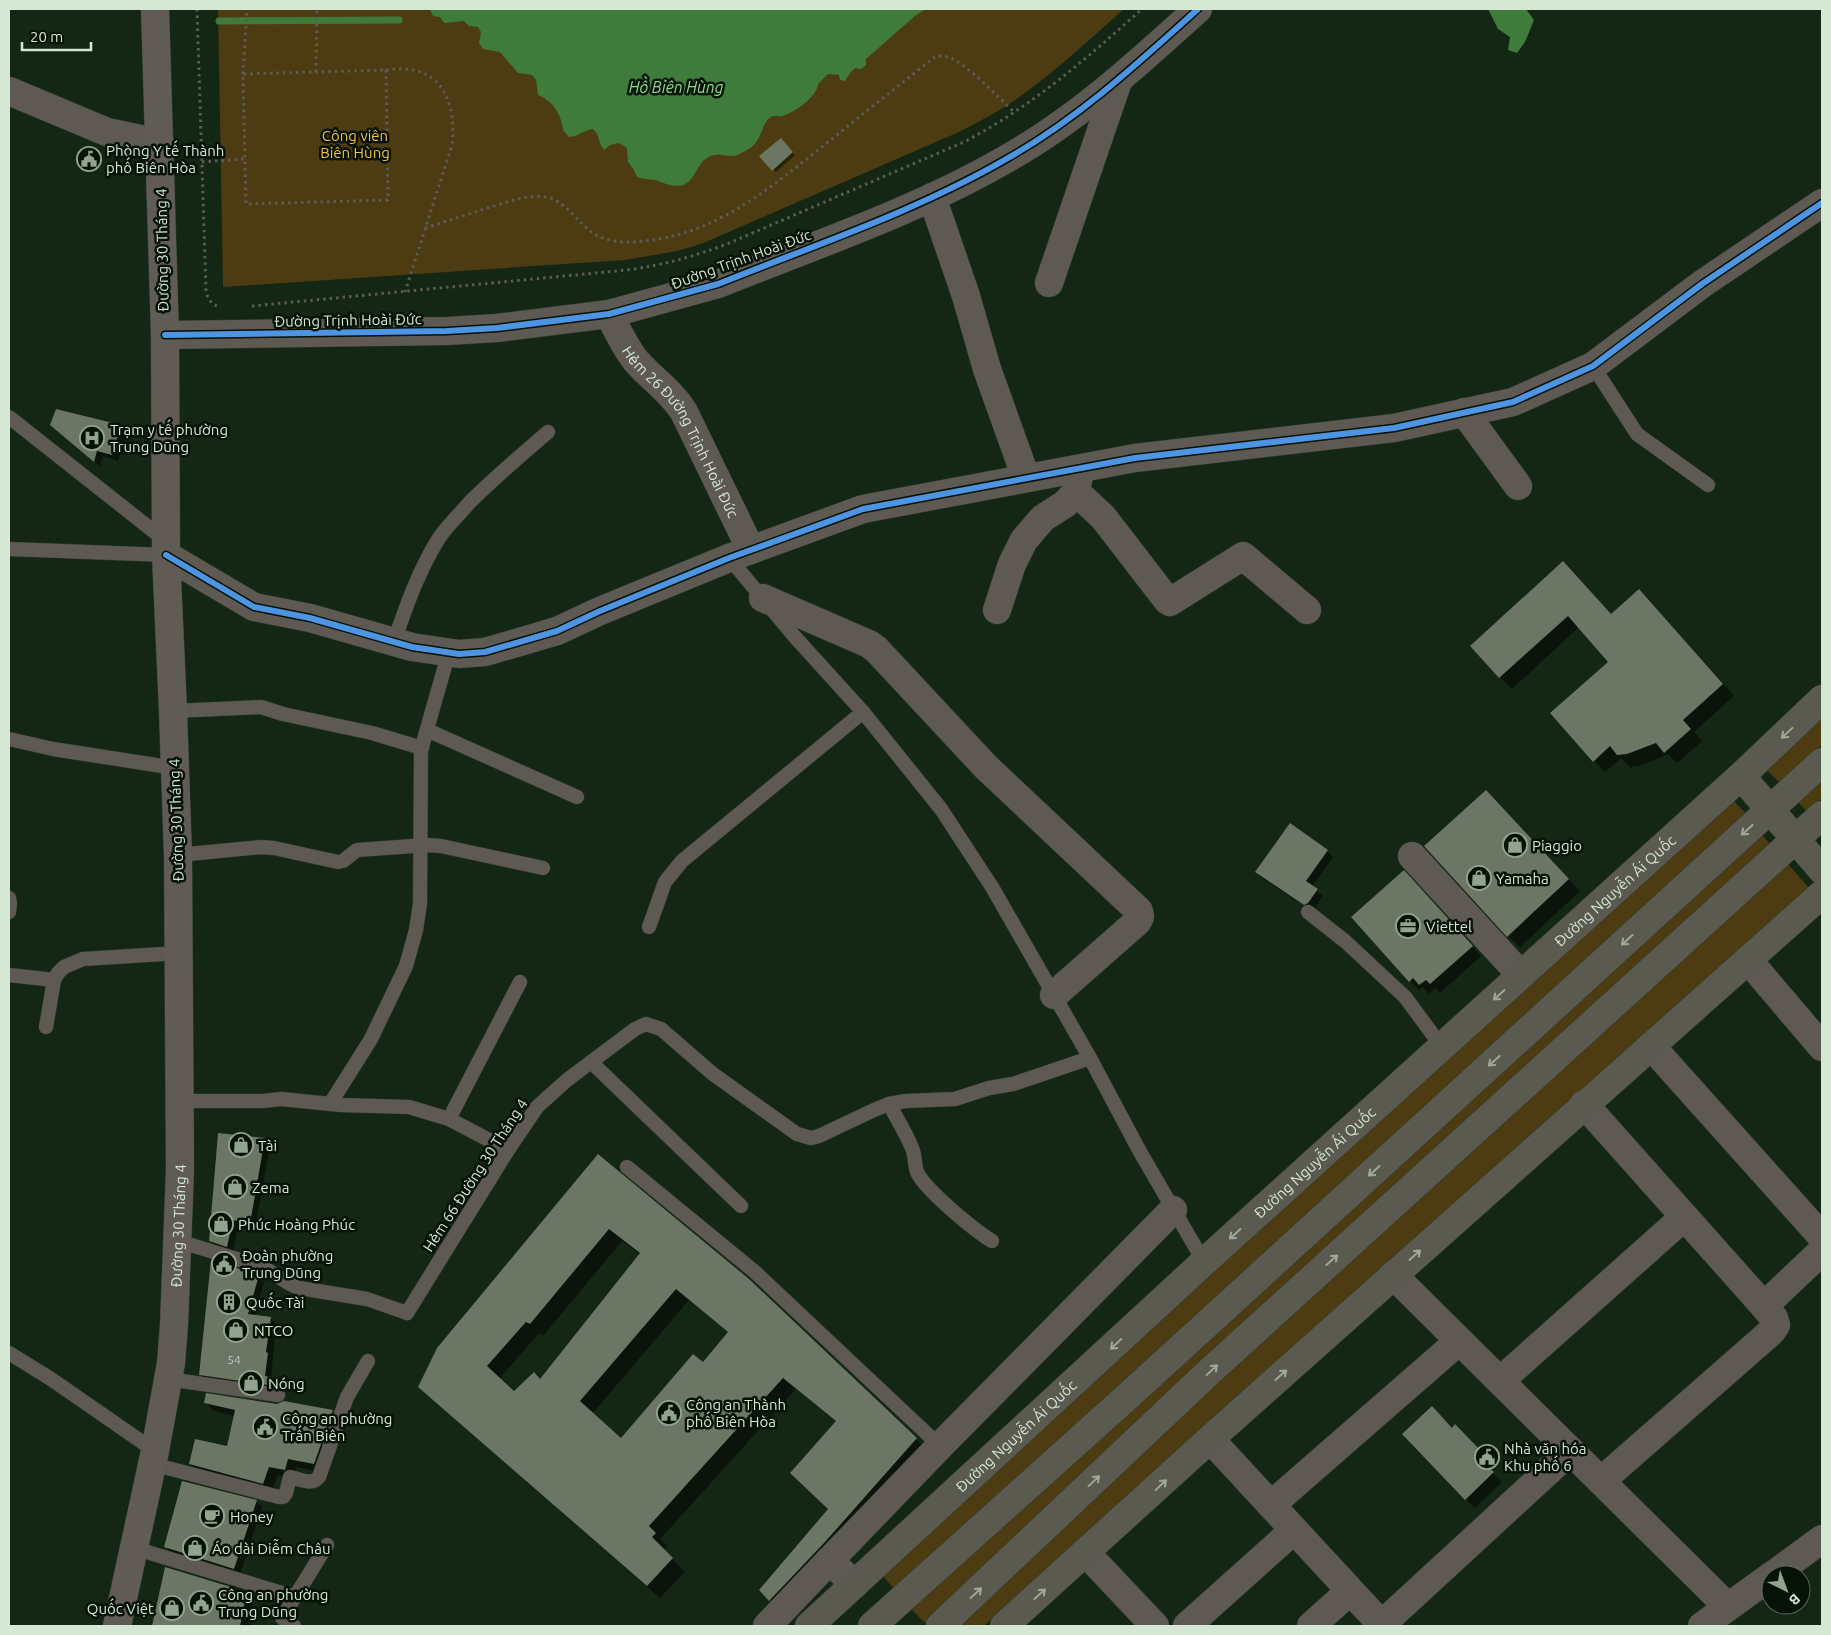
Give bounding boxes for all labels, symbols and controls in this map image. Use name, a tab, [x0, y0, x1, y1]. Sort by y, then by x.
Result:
scale bar	[22, 20, 91, 52]
text: 20 m	[30, 28, 63, 45]
water label: Hồ Biên Hùng	[629, 75, 724, 96]
park label: Công viên Biên Hùng	[320, 127, 390, 161]
place label: Phòng Y tế Thành phố Biên Hòa	[106, 140, 224, 176]
public building icon: Phòng Y tế Thành phố Biên Hòa	[76, 146, 102, 172]
street label: Đường 30 Tháng 4	[152, 188, 172, 312]
street label: Đường Trịnh Hoài Đức	[669, 226, 813, 292]
street label: Đường Trịnh Hoài Đức	[274, 310, 422, 330]
street label: Hẻm 26 Đường Trịnh Hoài Đức	[619, 342, 742, 520]
place label: Trạm y tế phường Trung Dũng	[110, 419, 228, 455]
hospital icon: Trạm y tế phường Trung Dũng	[79, 425, 105, 451]
one-way arrow	[1780, 727, 1793, 739]
street label: Đường 30 Tháng 4	[165, 758, 187, 882]
one-way arrow	[1741, 824, 1754, 836]
street label: Đường Nguyễn Ái Quốc	[1551, 831, 1679, 949]
shop icon: Piaggio	[1502, 832, 1528, 858]
place label: Piaggio	[1532, 837, 1582, 854]
shop icon: Yamaha	[1466, 865, 1492, 891]
place label: Yamaha	[1496, 870, 1549, 887]
office icon: Viettel	[1395, 913, 1421, 939]
place label: Viettel	[1426, 918, 1472, 935]
one-way arrow	[1621, 934, 1634, 946]
one-way arrow	[1492, 990, 1505, 1001]
one-way arrow	[1488, 1055, 1501, 1067]
street label: Hẻm 66 Đường 30 Tháng 4	[419, 1095, 531, 1255]
street label: Đường Nguyễn Ái Quốc	[1250, 1103, 1378, 1221]
shop icon: Tài	[228, 1132, 254, 1158]
place label: Tài	[258, 1137, 277, 1154]
street label: Đường 30 Tháng 4	[167, 1164, 189, 1288]
one-way arrow	[1368, 1165, 1381, 1177]
shop icon: Zema	[222, 1174, 248, 1200]
place label: Zema	[252, 1179, 289, 1196]
shop icon: Phúc Hoàng Phúc	[208, 1211, 234, 1237]
place label: Phúc Hoàng Phúc	[238, 1216, 355, 1233]
one-way arrow	[1229, 1228, 1242, 1240]
place label: Đoàn phường Trung Dũng	[242, 1247, 334, 1281]
one-way arrow	[1409, 1250, 1422, 1261]
public building icon: Đoàn phường Trung Dũng	[211, 1251, 237, 1277]
one-way arrow	[1326, 1255, 1339, 1266]
building icon: Quốc Tài	[216, 1289, 242, 1315]
place label: Quốc Tài	[246, 1292, 305, 1311]
shop icon: NTCO	[223, 1317, 249, 1343]
place label: NTCO	[254, 1322, 293, 1339]
one-way arrow	[1109, 1338, 1122, 1350]
house number: 54	[227, 1353, 241, 1366]
one-way arrow	[1206, 1364, 1219, 1376]
shop icon: Nóng	[238, 1370, 264, 1396]
one-way arrow	[1275, 1370, 1288, 1381]
place label: Nóng	[268, 1375, 305, 1392]
street label: Đường Nguyễn Ái Quốc	[952, 1376, 1079, 1495]
place label: Công an Thành phố Biên Hòa	[686, 1396, 786, 1430]
public building icon: Công an Thành phố Biên Hòa	[656, 1400, 682, 1426]
place label: Công an phường Trấn Biên	[282, 1410, 393, 1444]
public building icon: Công an phường Trấn Biên	[252, 1414, 278, 1440]
place label: Nhà văn hóa Khu phố 6	[1504, 1440, 1587, 1474]
public building icon: Nhà văn hóa Khu phố 6	[1474, 1444, 1500, 1470]
one-way arrow	[1087, 1475, 1100, 1487]
one-way arrow	[1154, 1479, 1167, 1491]
cafe icon: Honey	[199, 1503, 225, 1529]
place label: Honey	[230, 1508, 273, 1525]
shop icon: Áo dài Diễm Châu	[182, 1535, 208, 1561]
place label: Áo dài Diễm Châu	[212, 1538, 330, 1557]
north arrow	[1761, 1565, 1811, 1615]
place label: Công an phường Trung Dũng	[218, 1586, 329, 1620]
one-way arrow	[969, 1587, 982, 1599]
one-way arrow	[1034, 1588, 1047, 1600]
public building icon: Công an phường Trung Dũng	[188, 1590, 214, 1616]
text: B	[1786, 1591, 1804, 1609]
shop icon: Quốc Việt	[159, 1595, 185, 1621]
place label: Quốc Việt	[87, 1598, 154, 1617]

